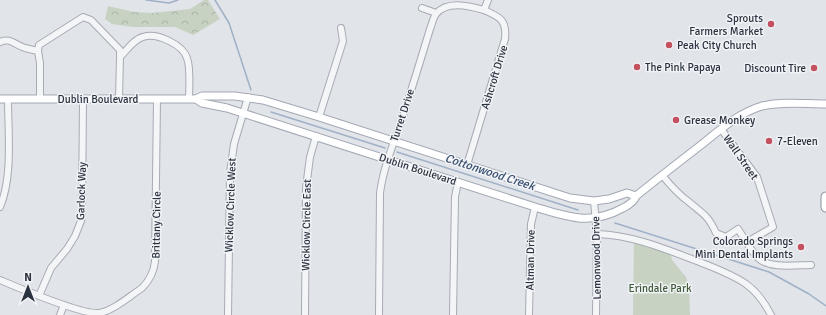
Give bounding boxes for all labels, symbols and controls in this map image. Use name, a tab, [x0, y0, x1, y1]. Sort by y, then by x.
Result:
place label: Sprouts Farmers Market	[689, 12, 763, 38]
marker: Sprouts Farmers Market	[766, 19, 776, 29]
place label: Peak City Church	[677, 39, 757, 52]
marker: Peak City Church	[664, 40, 674, 50]
street label: Ashcroft Drive	[479, 43, 510, 111]
place label: The Pink Papaya	[645, 61, 721, 74]
marker: The Pink Papaya	[632, 62, 642, 72]
place label: Discount Tire	[744, 62, 806, 75]
marker: Discount Tire	[809, 63, 819, 73]
street label: Turret Drive	[388, 87, 417, 143]
street label: Dublin Boulevard	[58, 93, 139, 106]
place label: Grease Monkey	[684, 114, 756, 127]
marker: Grease Monkey	[671, 115, 681, 125]
street label: Wall Street	[720, 132, 761, 182]
place label: 7-Eleven	[777, 135, 818, 148]
marker: 7-Eleven	[764, 136, 774, 146]
street label: Dublin Boulevard	[377, 151, 458, 188]
water label: Cottonwood Creek	[443, 151, 538, 194]
street label: Wicklow Circle West	[222, 157, 239, 253]
street label: Garlock Way	[74, 161, 89, 220]
street label: Wicklow Circle East	[299, 179, 314, 271]
street label: Brittany Circle	[149, 191, 164, 259]
street label: Lemonwood Drive	[589, 216, 604, 300]
street label: Altman Drive	[523, 229, 538, 291]
place label: Colorado Springs Mini Dental Implants	[695, 235, 793, 261]
marker: Colorado Springs Mini Dental Implants	[796, 242, 806, 252]
north arrow	[8, 267, 48, 307]
text: N	[24, 271, 32, 284]
park label: Erindale Park	[628, 282, 692, 295]

